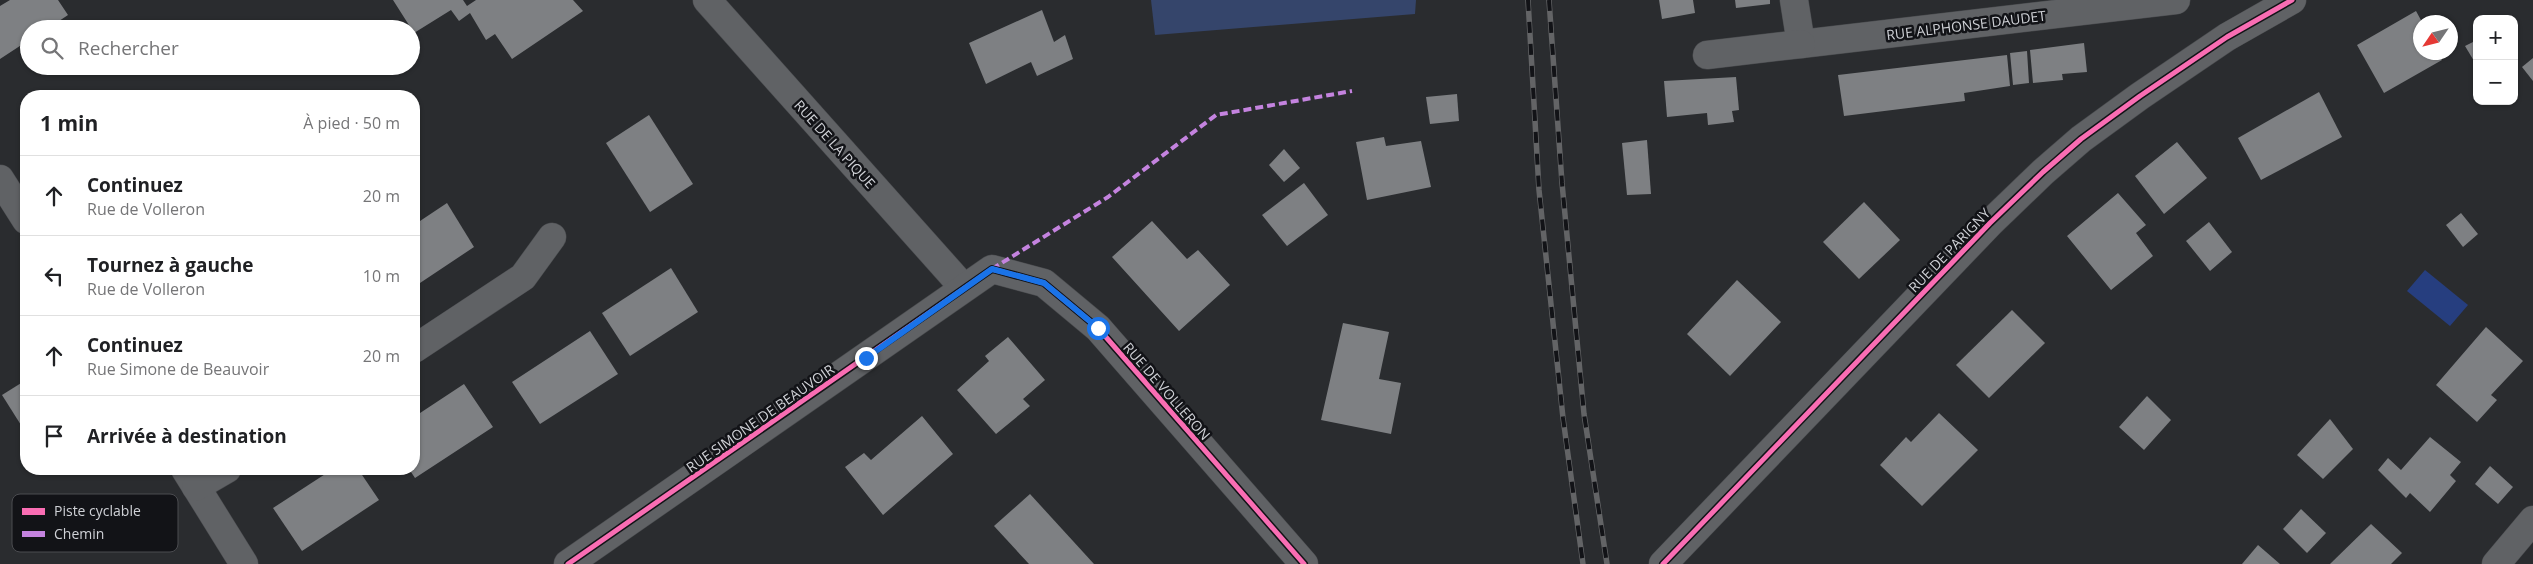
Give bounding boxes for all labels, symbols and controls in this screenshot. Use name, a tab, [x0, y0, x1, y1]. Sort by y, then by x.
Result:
street label: RUE ALPHONSE DAUDET	[1885, 6, 2047, 44]
north arrow	[2413, 15, 2458, 60]
map controls	[2473, 15, 2518, 105]
button: +	[2473, 15, 2518, 60]
search box	[20, 20, 420, 75]
icon: search	[38, 34, 66, 62]
text: Rechercher	[78, 35, 179, 61]
button: −	[2473, 60, 2518, 105]
street label: RUE DE LA PIQUE	[790, 96, 880, 192]
text: 1 min	[40, 109, 98, 137]
text: À pied · 50 m	[303, 112, 400, 134]
text: Continuez	[87, 172, 183, 198]
icon: ahead	[40, 182, 68, 210]
text: 20 m	[363, 185, 400, 207]
text: Rue de Volleron	[87, 198, 205, 220]
street label: RUE DE PARIGNY	[1904, 204, 1994, 296]
text: Tournez à gauche	[87, 252, 253, 278]
icon: left	[40, 262, 68, 290]
text: 10 m	[363, 265, 400, 287]
text: Rue de Volleron	[87, 278, 205, 300]
route start	[1087, 317, 1110, 340]
text: Continuez	[87, 332, 183, 358]
street label: RUE DE VOLLERON	[1119, 338, 1215, 444]
icon: ahead	[40, 342, 68, 370]
text: 20 m	[363, 345, 400, 367]
route end	[855, 347, 878, 370]
text: Rue Simone de Beauvoir	[87, 358, 269, 380]
street label: RUE SIMONE DE BEAUVOIR	[682, 359, 838, 476]
icon: arrive	[40, 422, 68, 450]
text: Arrivée à destination	[87, 423, 287, 449]
legend	[12, 494, 178, 552]
text: Piste cyclable	[54, 501, 141, 520]
text: Chemin	[54, 524, 104, 543]

